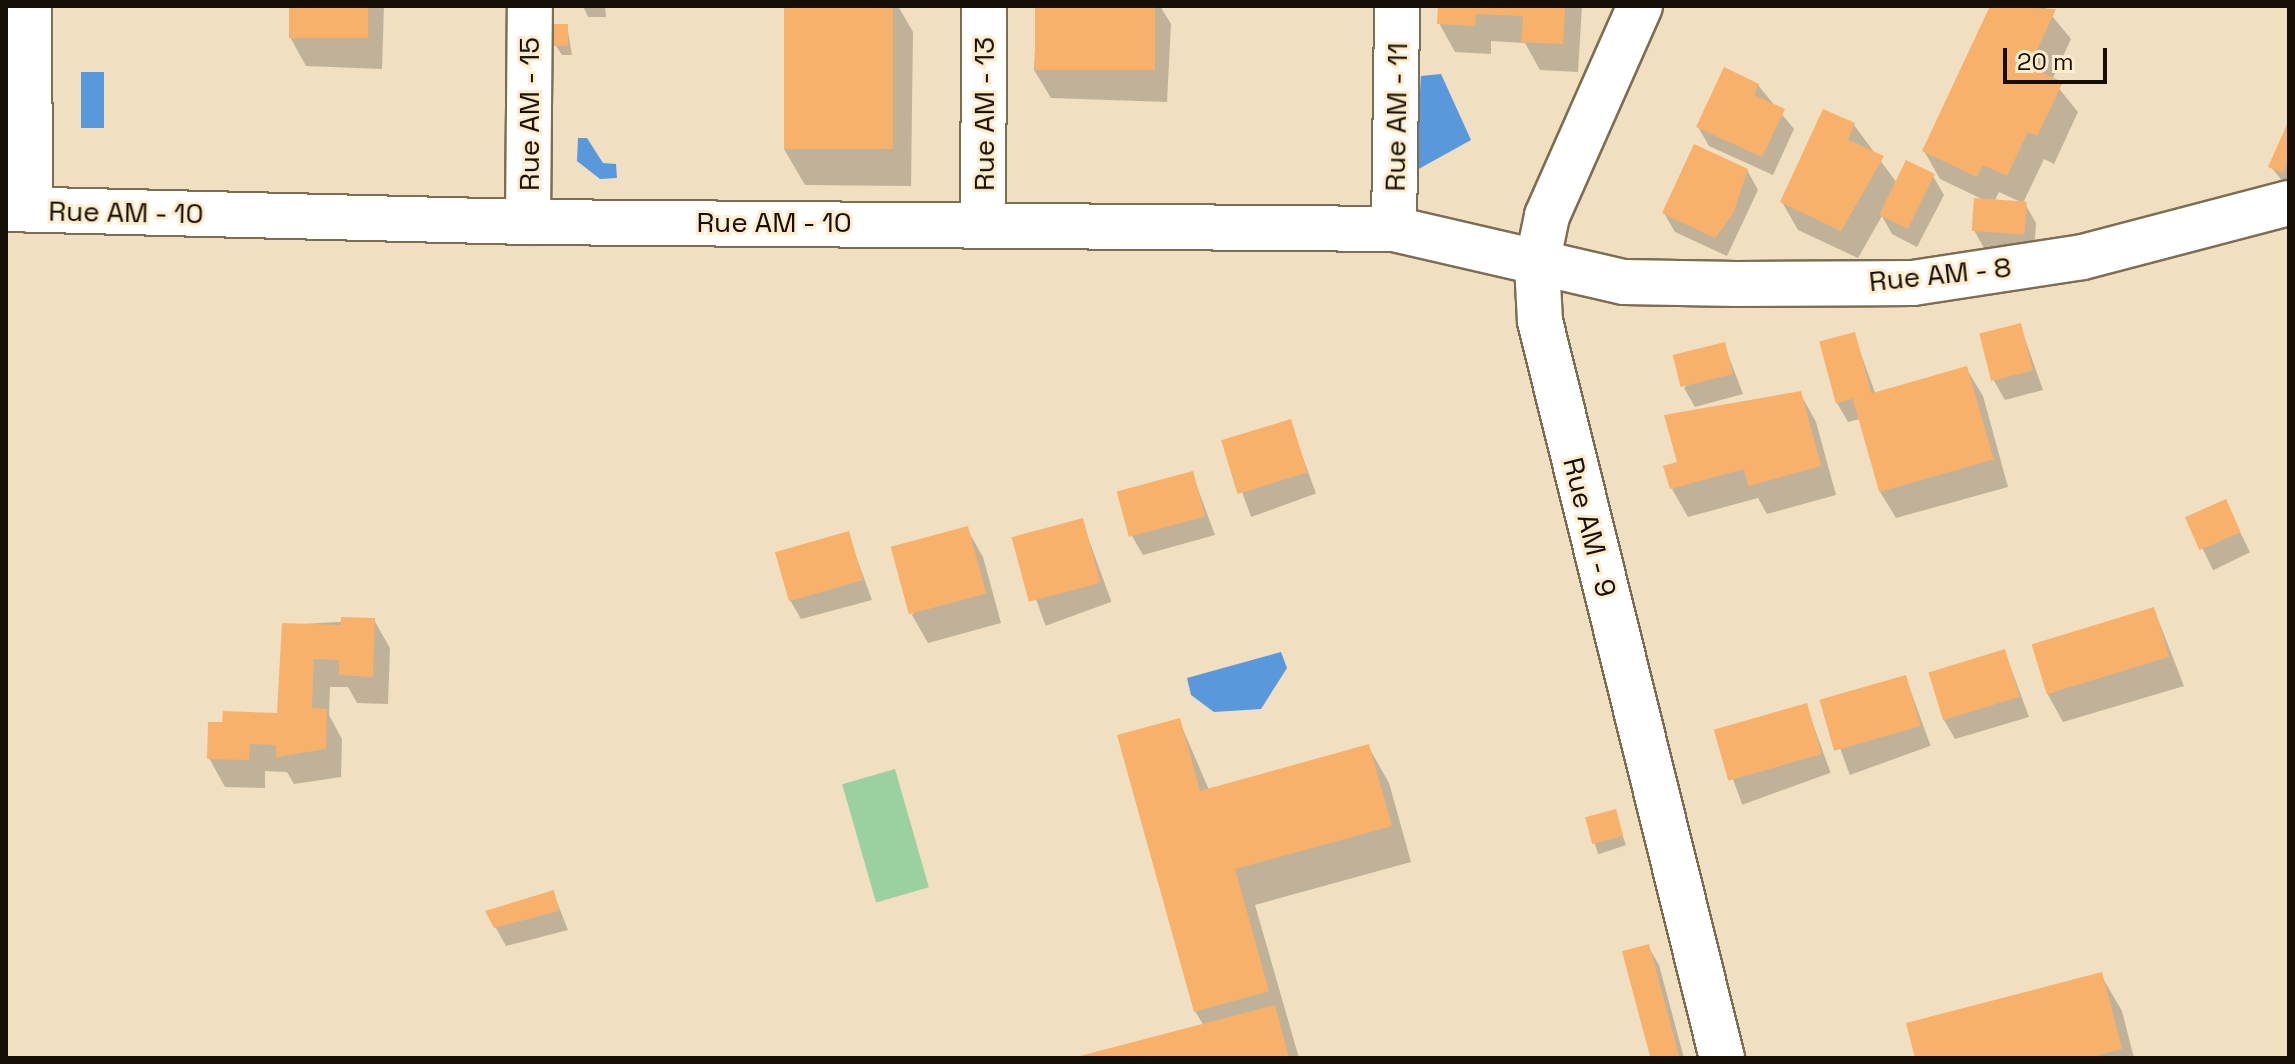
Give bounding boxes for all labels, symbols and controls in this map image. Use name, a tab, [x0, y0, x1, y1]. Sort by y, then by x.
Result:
scale bar	[2007, 32, 2111, 82]
street label: Rue AM - 15	[512, 36, 546, 192]
street label: Rue AM - 13	[967, 36, 1001, 192]
street label: Rue AM - 11	[1378, 41, 1414, 193]
text: 20 m	[2017, 46, 2074, 77]
street label: Rue AM - 10	[47, 194, 205, 230]
street label: Rue AM - 10	[695, 205, 853, 239]
street label: Rue AM - 8	[1866, 250, 2014, 298]
street label: Rue AM - 9	[1556, 453, 1624, 601]

